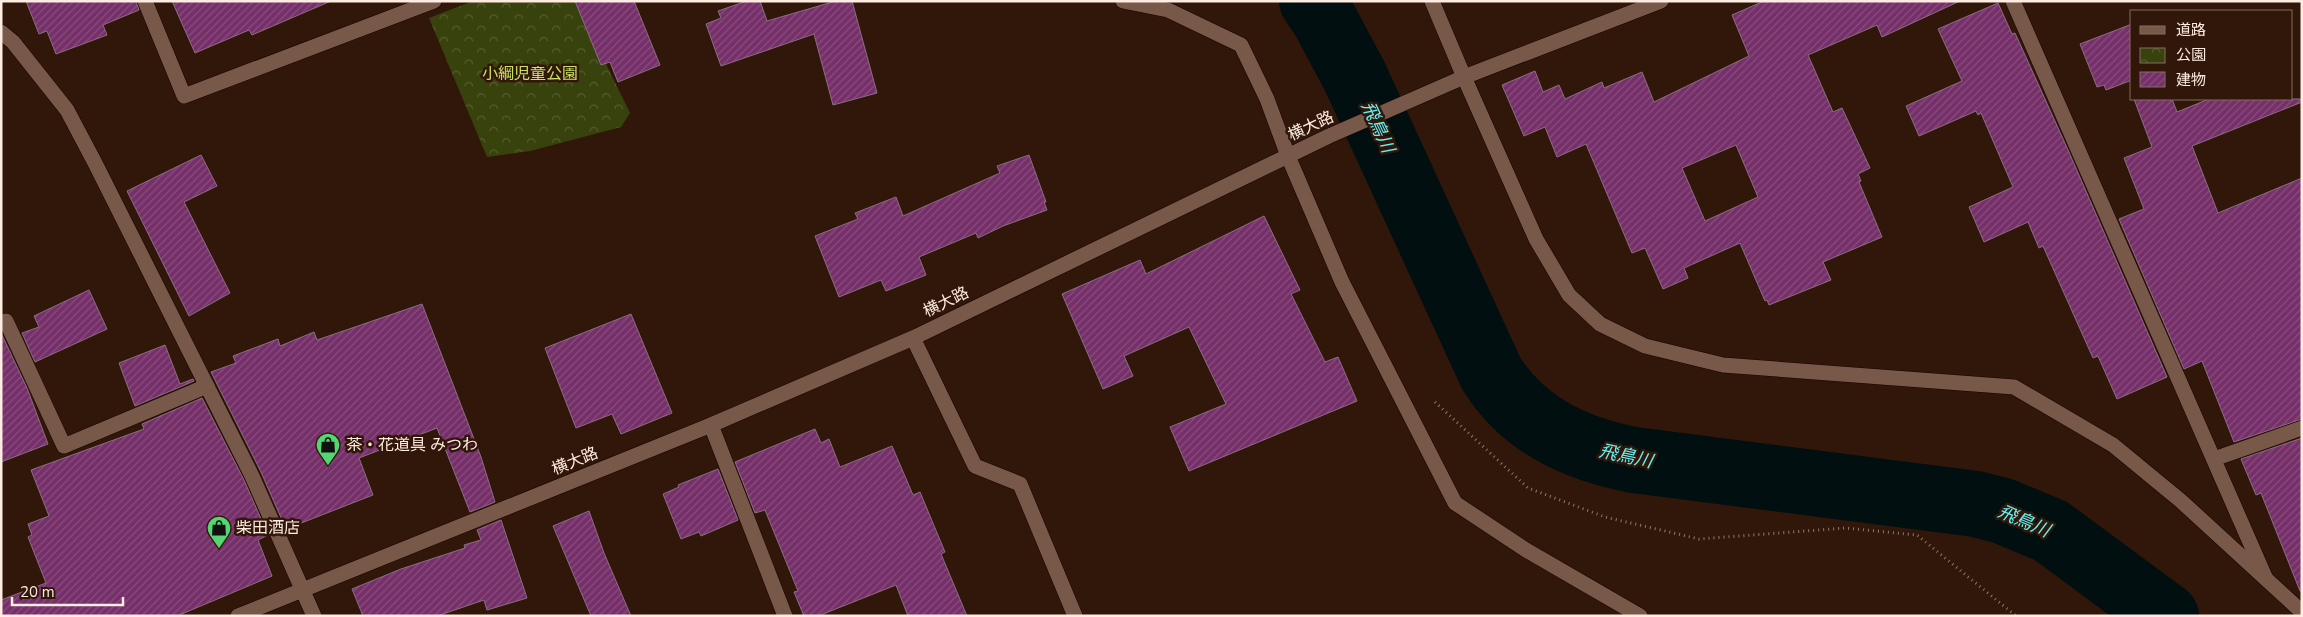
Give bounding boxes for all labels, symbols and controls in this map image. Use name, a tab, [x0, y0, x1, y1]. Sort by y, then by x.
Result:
legend	[2130, 10, 2293, 100]
text: 道路	[2176, 20, 2206, 40]
text: 公園	[2176, 45, 2206, 65]
park label: 小綱児童公園	[482, 63, 578, 85]
text: 建物	[2176, 70, 2206, 90]
water label: 飛鳥川	[1356, 97, 1401, 158]
street label: 横大路	[1285, 106, 1337, 146]
street label: 横大路	[920, 282, 972, 322]
shop icon: 茶・花道具 みつわ	[315, 432, 341, 466]
place label: 茶・花道具 みつわ	[346, 434, 478, 456]
water label: 飛鳥川	[1597, 439, 1657, 474]
street label: 横大路	[549, 442, 601, 480]
water label: 飛鳥川	[1994, 499, 2055, 543]
shop icon: 柴田酒店	[206, 515, 232, 549]
place label: 柴田酒店	[236, 517, 300, 539]
scale bar	[12, 574, 124, 606]
text: 20 m	[20, 582, 55, 602]

